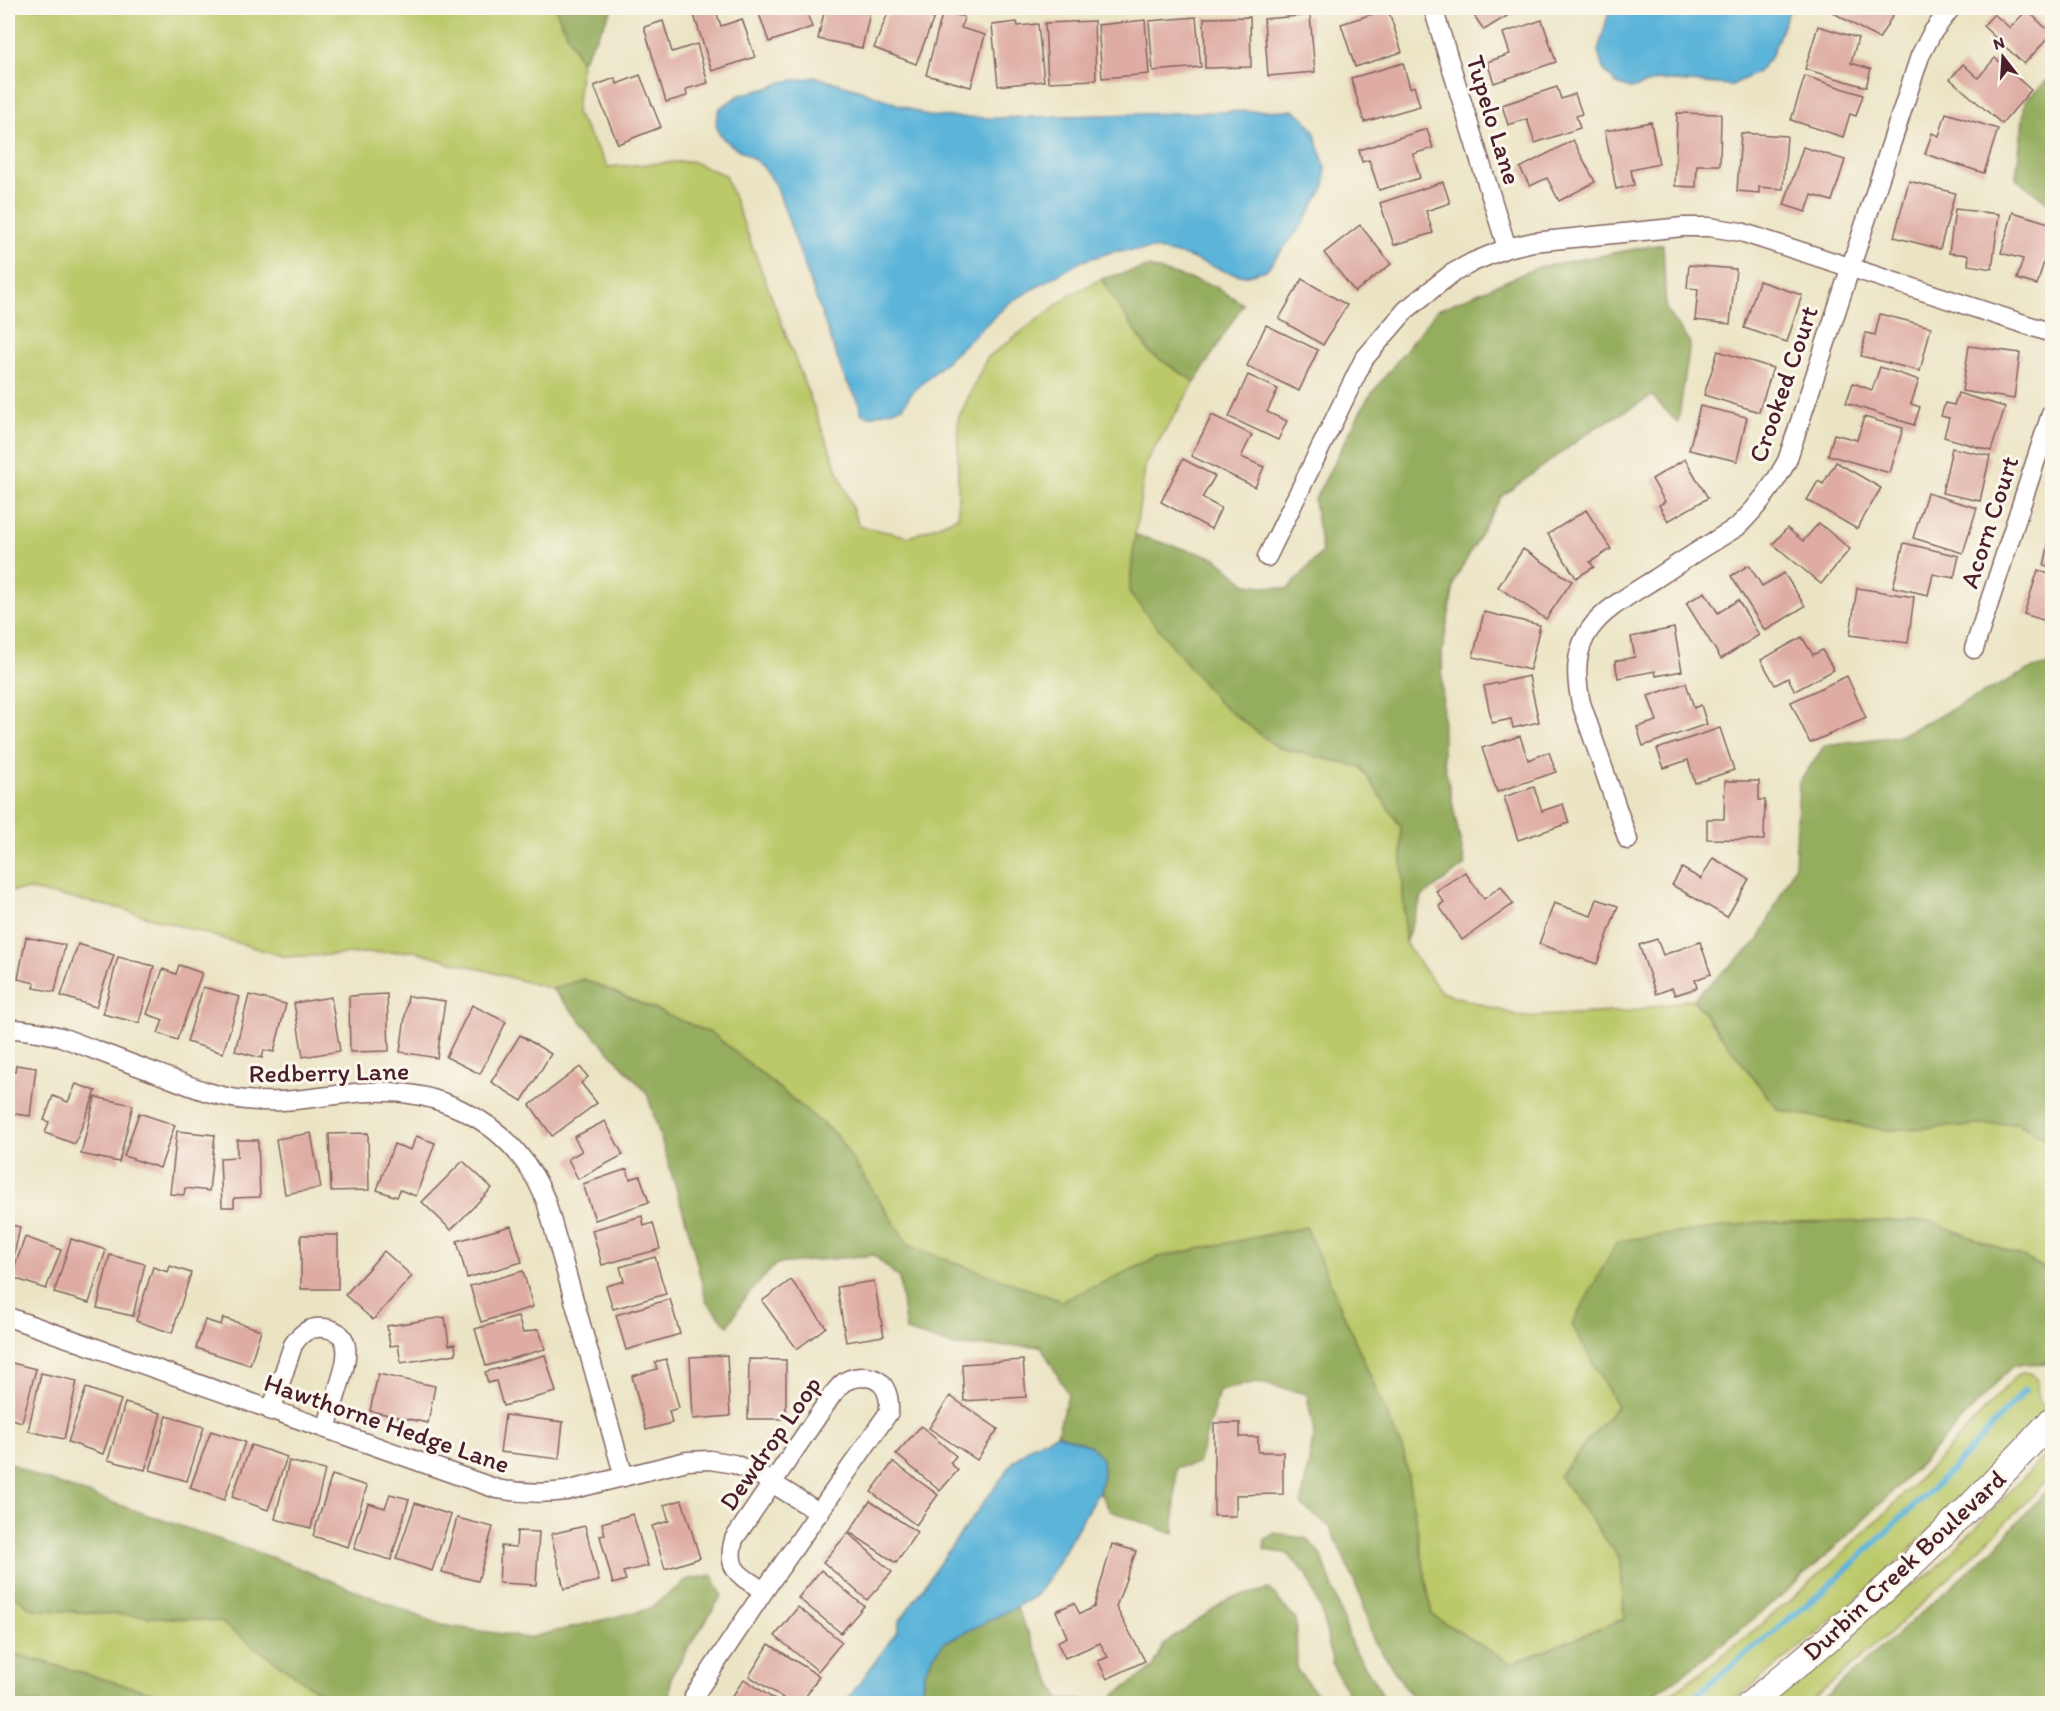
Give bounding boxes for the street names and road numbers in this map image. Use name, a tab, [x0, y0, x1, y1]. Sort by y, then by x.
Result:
street label: Tupelo Lane	[1459, 52, 1529, 188]
street label: Crooked Court	[1741, 301, 1825, 466]
street label: Acorn Court	[1953, 452, 2025, 592]
street label: Redberry Lane	[248, 1055, 410, 1089]
street label: Hawthorne Hedge Lane	[260, 1366, 514, 1480]
street label: Dewdrop Loop	[712, 1370, 828, 1516]
street label: Durbin Creek Boulevard	[1796, 1463, 2012, 1667]

